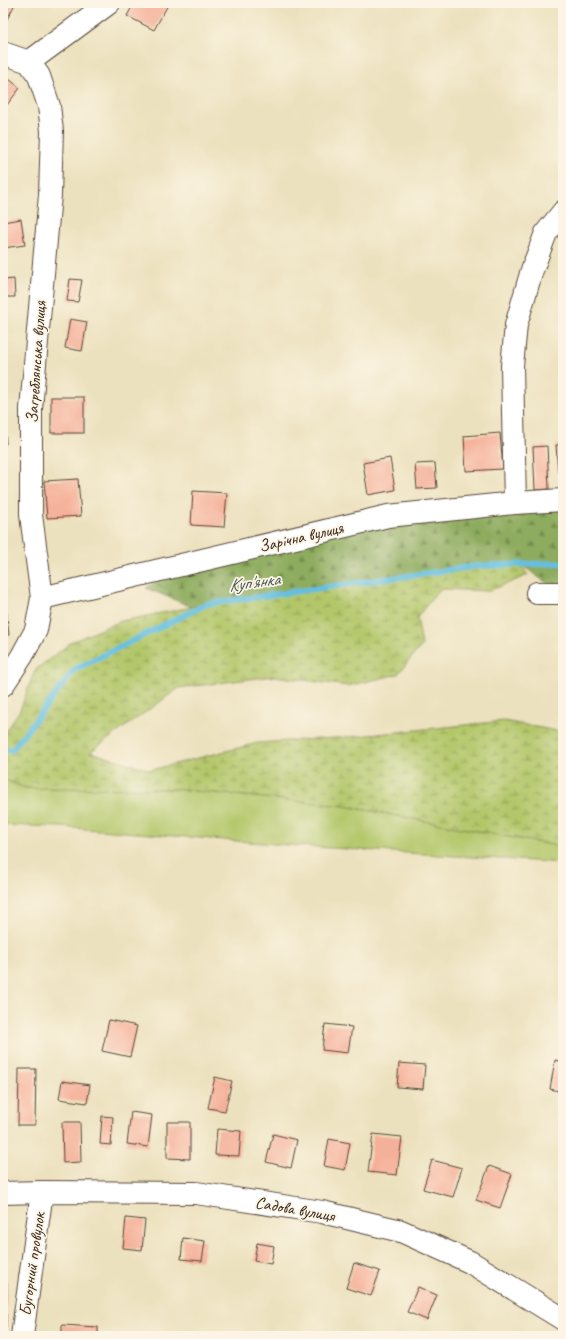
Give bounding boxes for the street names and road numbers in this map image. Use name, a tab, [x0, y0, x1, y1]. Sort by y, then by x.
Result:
street label: Загреблянська вулиця	[21, 299, 51, 424]
street label: Зарічна вулиця	[257, 517, 346, 557]
street label: Садова вулиця	[254, 1192, 338, 1227]
street label: Бугорний провулок	[14, 1209, 50, 1317]

